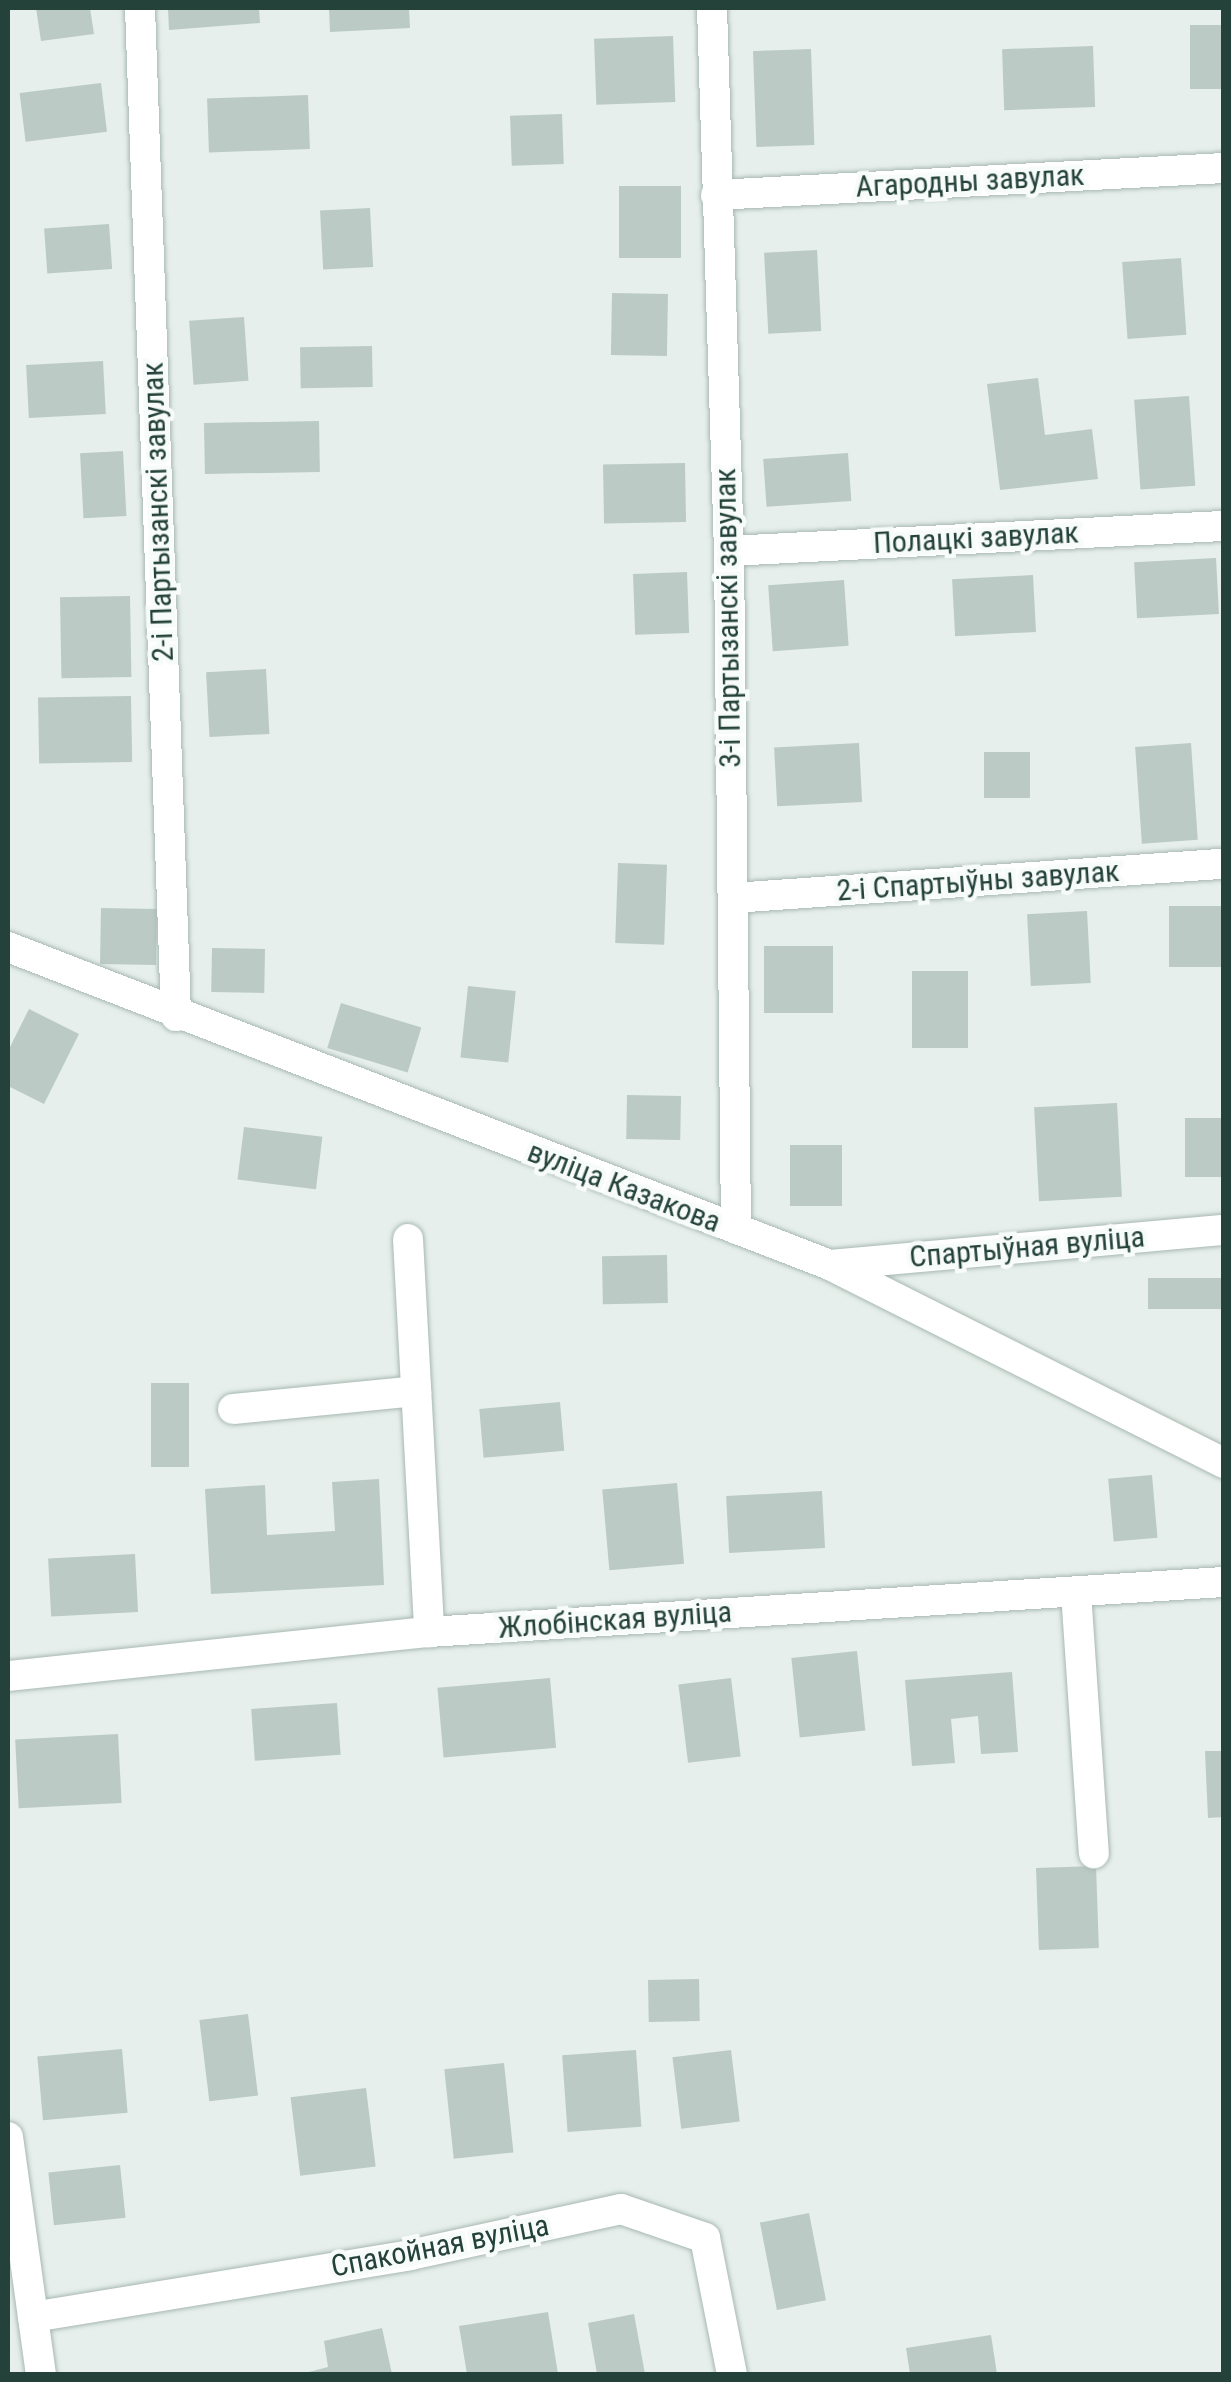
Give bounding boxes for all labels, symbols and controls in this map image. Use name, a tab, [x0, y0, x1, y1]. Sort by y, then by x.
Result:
street label: Агародны завулак	[855, 157, 1085, 205]
street label: 2-і Партызанскі завулак	[135, 362, 181, 662]
street label: 3-і Партызанскі завулак	[707, 468, 749, 768]
street label: Полацкі завулак	[872, 515, 1080, 561]
street label: 2-і Спартыўны завулак	[835, 853, 1121, 909]
street label: вуліца Казакова	[523, 1134, 725, 1240]
street label: Спартыўная вуліца	[908, 1219, 1146, 1275]
street label: Жлобінская вуліца	[497, 1594, 733, 1646]
street label: Спакойная вуліца	[328, 2207, 552, 2285]

